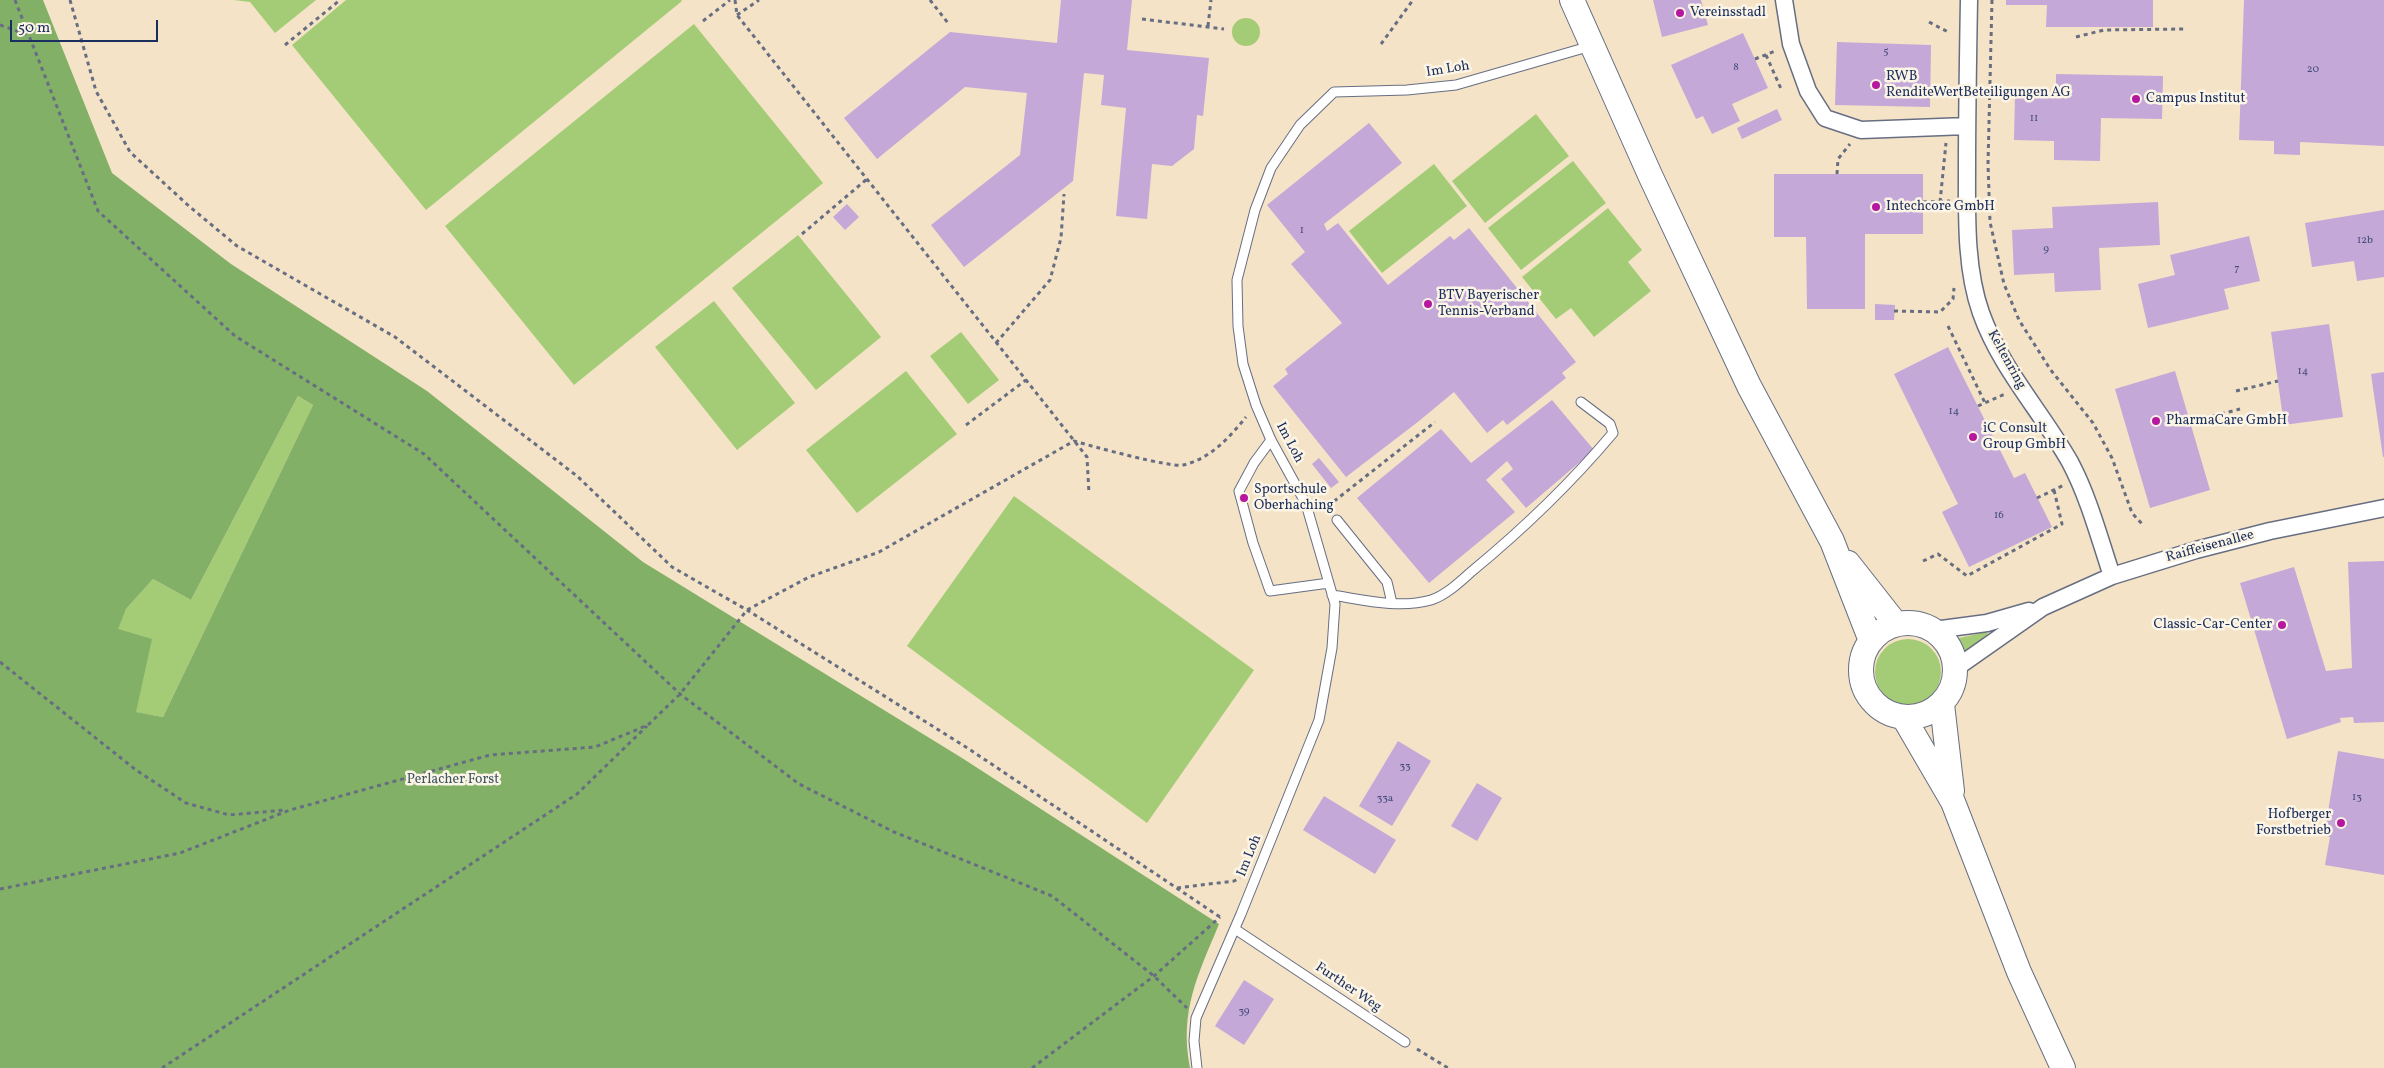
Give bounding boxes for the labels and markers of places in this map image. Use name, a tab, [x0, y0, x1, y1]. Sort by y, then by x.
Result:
place label: Vereinsstadl	[1690, 5, 1766, 21]
marker: Vereinsstadl	[1674, 7, 1686, 19]
place label: RWB RenditeWertBeteiligungen AG	[1886, 69, 2071, 102]
marker: RWB RenditeWertBeteiligungen AG	[1870, 79, 1882, 91]
place label: Campus Institut	[2146, 91, 2245, 107]
marker: Campus Institut	[2130, 93, 2142, 105]
place label: Intechcore GmbH	[1886, 199, 1995, 215]
marker: Intechcore GmbH	[1870, 201, 1882, 213]
place label: BTV Bayerischer Tennis-Verband	[1438, 288, 1539, 321]
marker: BTV Bayerischer Tennis-Verband	[1422, 298, 1434, 310]
place label: PharmaCare GmbH	[2166, 413, 2287, 429]
marker: PharmaCare GmbH	[2150, 415, 2162, 427]
place label: iC Consult Group GmbH	[1983, 421, 2066, 454]
marker: iC Consult Group GmbH	[1967, 431, 1979, 443]
place label: Sportschule Oberhaching	[1254, 482, 1334, 514]
marker: Sportschule Oberhaching	[1238, 492, 1250, 504]
place label: Classic-Car-Center	[2154, 617, 2272, 633]
marker: Classic-Car-Center	[2276, 619, 2288, 631]
place label: Hofberger Forstbetrieb	[2256, 807, 2331, 840]
marker: Hofberger Forstbetrieb	[2335, 817, 2347, 829]

